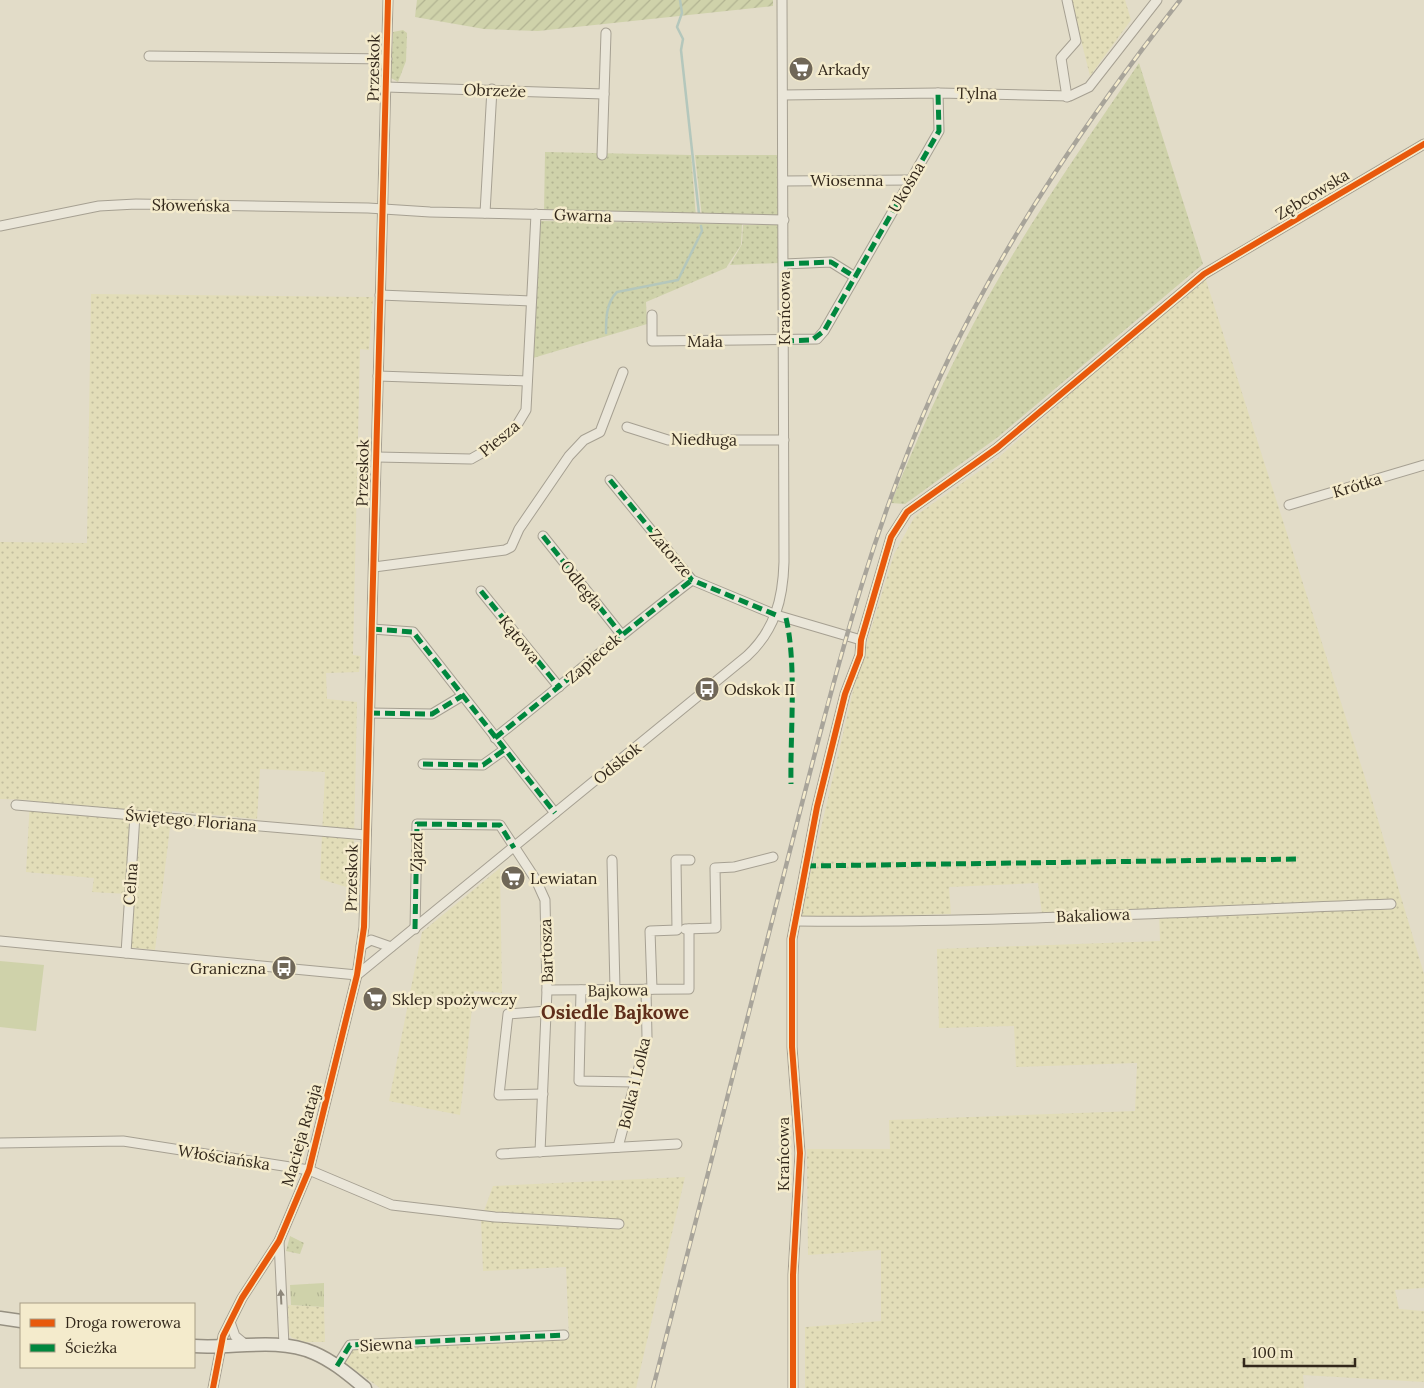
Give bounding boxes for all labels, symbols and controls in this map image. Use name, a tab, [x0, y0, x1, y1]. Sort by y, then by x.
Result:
street label: Przeskok	[362, 34, 384, 102]
supermarket icon: Arkady	[788, 56, 814, 82]
place label: Arkady	[817, 59, 870, 79]
street label: Obrzeże	[463, 79, 527, 101]
street label: Tylna	[956, 83, 998, 103]
street label: Ukośna	[884, 158, 928, 216]
street label: Zębcowska	[1272, 164, 1352, 224]
street label: Wiosenna	[810, 170, 884, 190]
street label: Słoweńska	[152, 194, 230, 216]
street label: Gwarna	[554, 204, 612, 226]
street label: Krańcowa	[774, 271, 794, 345]
street label: Mała	[687, 331, 723, 351]
street label: Piesza	[475, 415, 523, 461]
street label: Niedługa	[671, 428, 737, 450]
street label: Przeskok	[351, 439, 373, 507]
street label: Krótka	[1330, 468, 1384, 502]
street label: Zatorze	[645, 525, 697, 582]
street label: Odległa	[556, 556, 608, 614]
street label: Kątowa	[495, 611, 545, 667]
street label: Zapiecek	[561, 628, 625, 687]
bus stop icon: Odskok II	[694, 676, 720, 702]
place label: Odskok II	[724, 679, 795, 699]
street label: Odskok	[589, 737, 645, 788]
street label: Świętego Floriana	[124, 804, 258, 836]
street label: Zjazd	[406, 832, 426, 872]
street label: Przeskok	[340, 844, 362, 912]
street label: Celna	[119, 862, 141, 906]
supermarket icon: Lewiatan	[500, 865, 526, 891]
place label: Lewiatan	[530, 868, 598, 888]
street label: Bakaliowa	[1056, 904, 1130, 926]
street label: Bartosza	[535, 918, 557, 984]
bus stop icon: Graniczna	[271, 955, 297, 981]
place label: Graniczna	[190, 958, 266, 978]
street label: Bajkowa	[587, 979, 649, 1001]
supermarket icon: Sklep spożywczy	[362, 986, 388, 1012]
place label: Sklep spożywczy	[392, 989, 518, 1009]
district label: Osiedle Bajkowe	[541, 1000, 689, 1024]
street label: Bolka i Lolka	[614, 1035, 654, 1131]
street label: Macieja Rataja	[277, 1081, 325, 1189]
street label: Krańcowa	[773, 1117, 793, 1191]
street label: Włościańska	[176, 1140, 272, 1174]
one-way arrow	[277, 1289, 285, 1305]
legend	[20, 1303, 195, 1368]
text: Droga rowerowa	[65, 1313, 181, 1332]
street label: Siewna	[359, 1333, 413, 1355]
scale bar	[1244, 1336, 1355, 1368]
text: Ścieżka	[65, 1338, 118, 1357]
text: 100 m	[1252, 1343, 1293, 1362]

